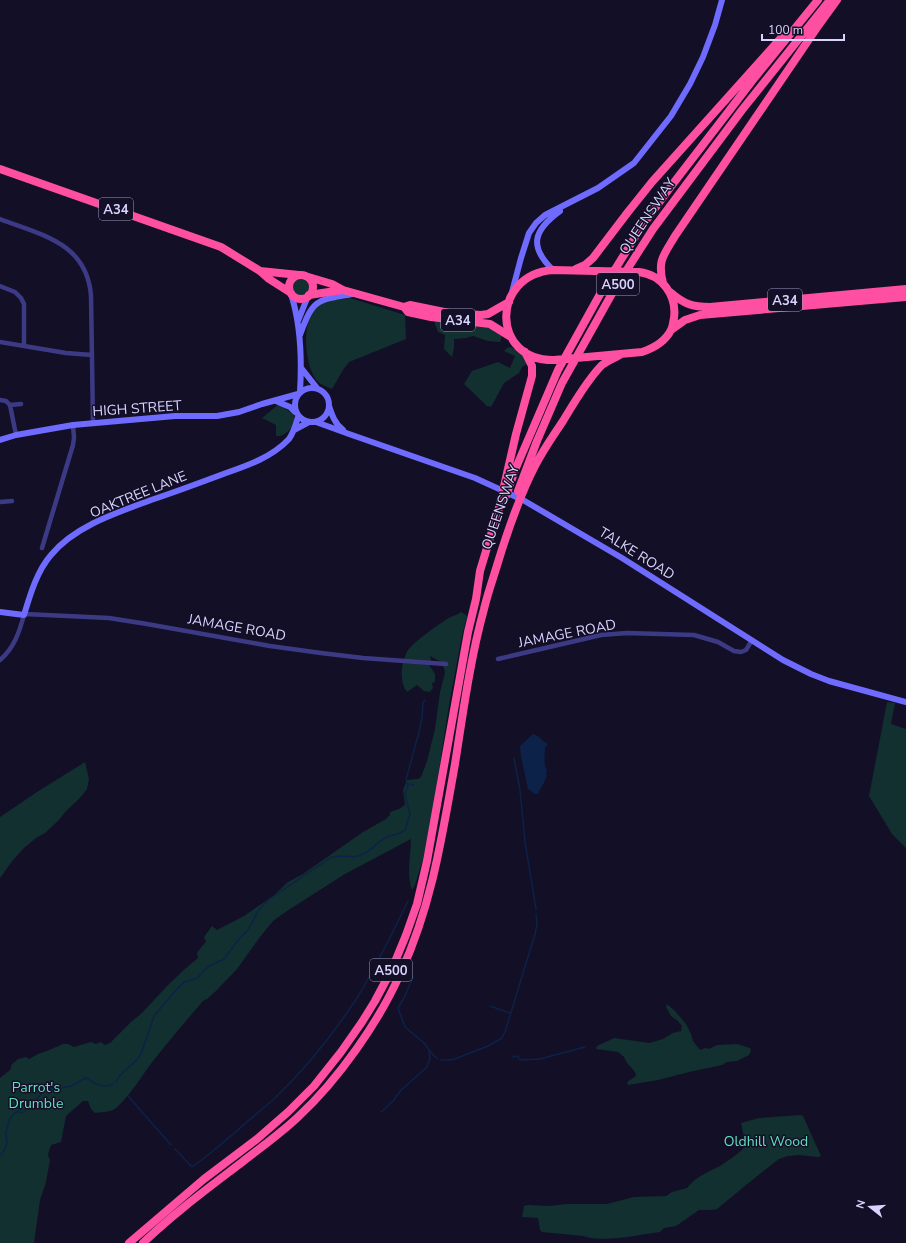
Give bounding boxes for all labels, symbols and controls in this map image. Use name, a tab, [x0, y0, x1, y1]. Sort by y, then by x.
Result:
scale bar	[762, 16, 844, 42]
text: 100 m	[768, 22, 803, 38]
street label: QUEENSWAY	[615, 174, 680, 258]
road number: A34	[99, 198, 133, 220]
road number: A500	[597, 273, 639, 295]
road number: A34	[768, 289, 802, 311]
road number: A34	[441, 309, 475, 331]
street label: HIGH STREET	[92, 396, 183, 421]
street label: QUEENSWAY	[477, 462, 524, 552]
street label: OAKTREE LANE	[87, 466, 189, 523]
street label: TALKE ROAD	[595, 523, 678, 584]
street label: JAMAGE ROAD	[185, 609, 287, 645]
street label: JAMAGE ROAD	[516, 615, 618, 652]
road number: A500	[370, 959, 412, 981]
park label: Parrot's Drumble	[9, 1078, 63, 1113]
park label: Oldhill Wood	[724, 1132, 808, 1151]
north arrow	[850, 1187, 890, 1227]
text: N	[853, 1198, 869, 1210]

